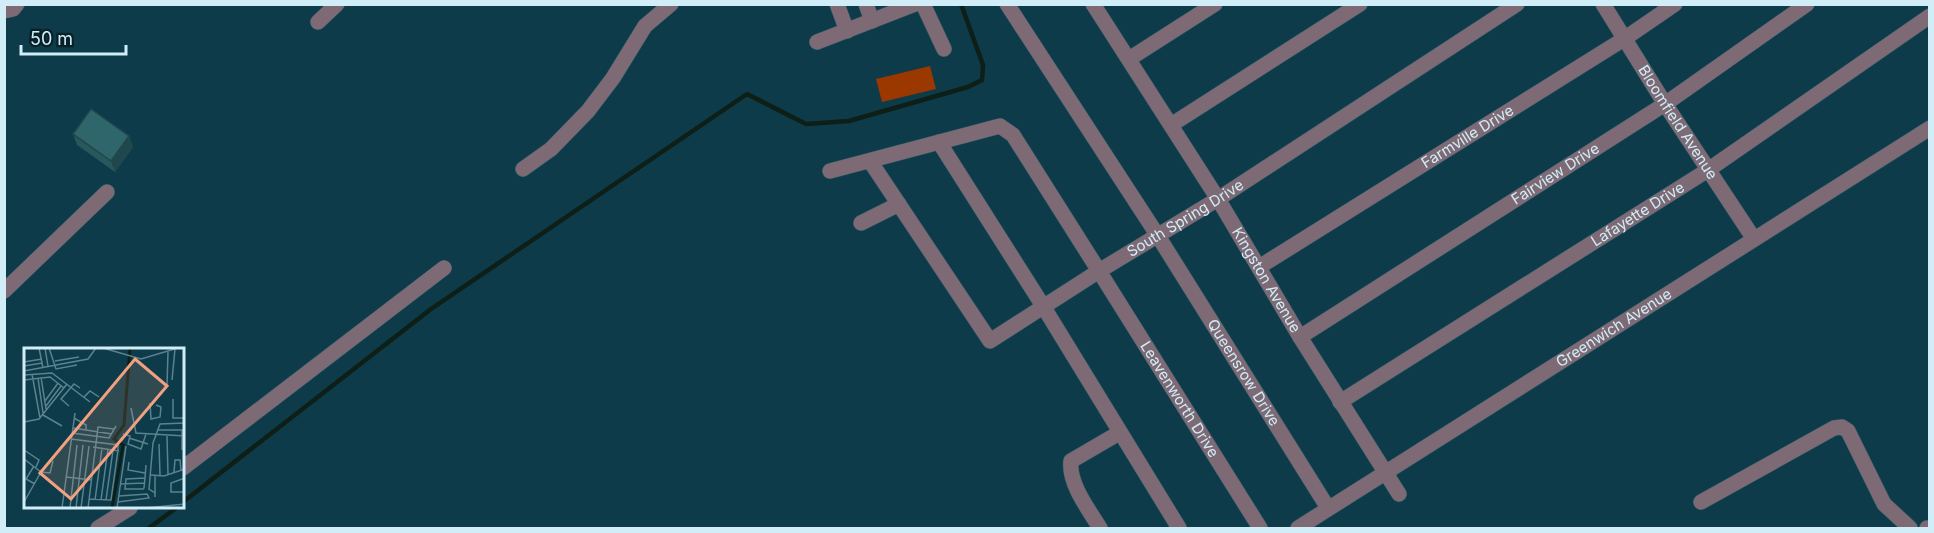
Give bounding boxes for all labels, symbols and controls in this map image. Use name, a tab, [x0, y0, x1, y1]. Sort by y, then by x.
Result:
scale bar	[21, 18, 126, 56]
text: 50 m	[30, 28, 73, 49]
street label: Bloomfield Avenue	[1634, 61, 1722, 183]
street label: Farmville Drive	[1418, 100, 1517, 172]
street label: Fairview Drive	[1508, 138, 1603, 209]
street label: South Spring Drive	[1123, 175, 1247, 261]
street label: Lafayette Drive	[1587, 177, 1688, 250]
street label: Kingston Avenue	[1228, 224, 1305, 336]
street label: Greenwich Avenue	[1552, 284, 1675, 371]
street label: Queensrow Drive	[1203, 315, 1284, 429]
street label: Leavenworth Drive	[1136, 337, 1223, 461]
inset map	[24, 348, 184, 509]

